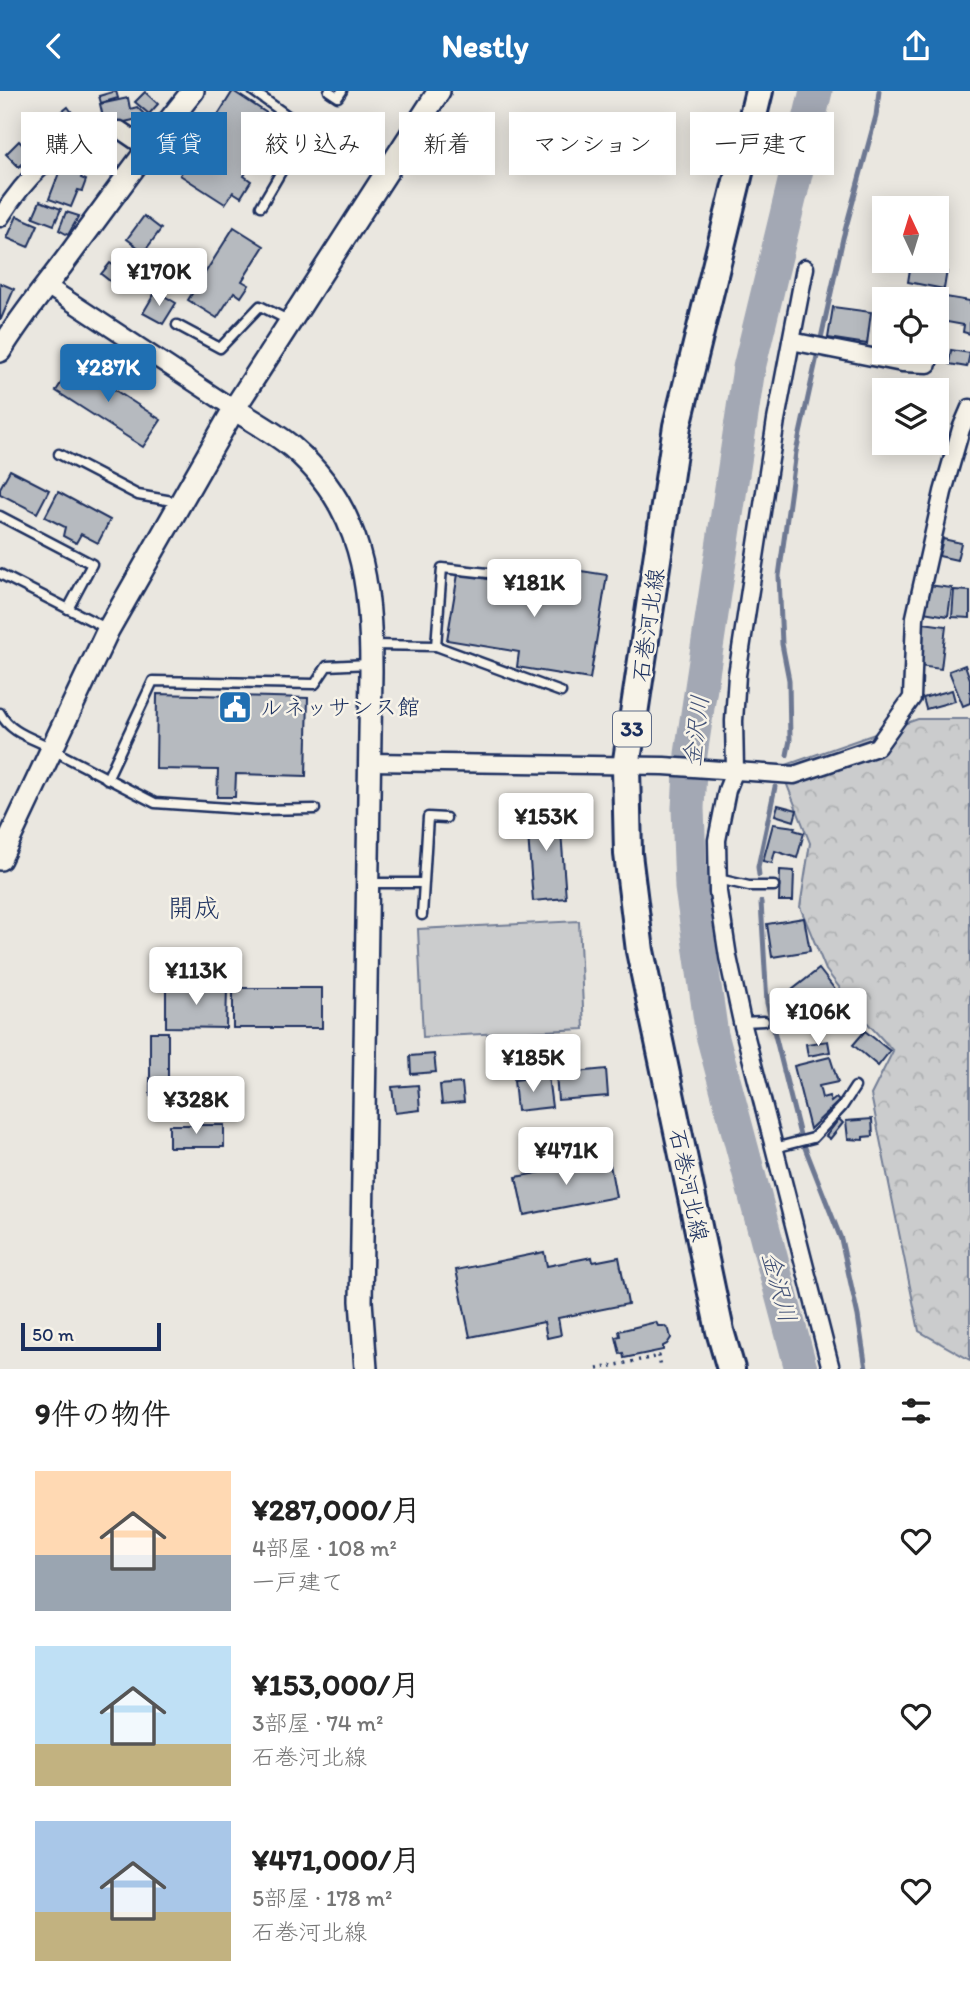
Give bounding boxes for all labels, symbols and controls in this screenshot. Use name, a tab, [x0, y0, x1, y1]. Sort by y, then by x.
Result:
icon: back	[35, 27, 73, 65]
text: Nestly	[441, 27, 529, 65]
icon: share	[897, 27, 935, 65]
chip: 購入	[21, 112, 117, 175]
chip: 賃貸	[131, 112, 227, 175]
chip: 絞り込み	[241, 112, 385, 175]
chip: 新着	[399, 112, 495, 175]
chip: マンション	[509, 112, 676, 175]
chip: 一戸建て	[690, 112, 834, 175]
north arrow	[872, 196, 948, 273]
map controls	[872, 196, 949, 455]
pin: ¥170K	[110, 249, 208, 308]
text: ¥170K	[127, 257, 191, 285]
button: locate	[872, 287, 949, 364]
pin: ¥287K	[59, 345, 157, 404]
text: ¥287K	[76, 353, 140, 381]
button: layers	[872, 378, 949, 455]
pin: ¥181K	[485, 559, 583, 619]
street label: 石巻河北線	[626, 566, 670, 684]
text: ¥181K	[503, 568, 565, 596]
public building icon: ルネッサンス館	[216, 688, 254, 726]
place label: ルネッサンス館	[260, 693, 420, 721]
water label: 金沢川	[677, 693, 714, 768]
road number: 33	[613, 711, 651, 747]
pin: ¥153K	[497, 793, 595, 853]
text: ¥153K	[515, 802, 577, 830]
district label: 開成	[168, 892, 220, 924]
pin: ¥113K	[147, 947, 245, 1007]
text: ¥113K	[165, 956, 227, 984]
pin: ¥106K	[769, 989, 867, 1048]
text: ¥106K	[786, 997, 850, 1025]
pin: ¥185K	[484, 1035, 582, 1094]
text: ¥185K	[502, 1043, 564, 1071]
pin: ¥328K	[147, 1077, 245, 1136]
text: ¥328K	[164, 1085, 228, 1113]
street label: 石巻河北線	[663, 1126, 715, 1244]
pin: ¥471K	[517, 1127, 615, 1187]
text: ¥471K	[534, 1136, 598, 1164]
water label: 金沢川	[756, 1248, 803, 1325]
scale bar	[21, 1320, 161, 1352]
text: 50 m	[32, 1323, 74, 1346]
icon: filters	[897, 1392, 935, 1430]
text: 9件の物件	[35, 1395, 171, 1432]
text: ¥287,000/月	[252, 1491, 421, 1528]
icon: home	[91, 1499, 175, 1583]
icon: heart	[897, 1522, 935, 1560]
text: 4部屋 · 108 m²	[252, 1534, 397, 1562]
text: 一戸建て	[252, 1568, 344, 1596]
text: ¥153,000/月	[252, 1666, 420, 1703]
icon: home	[91, 1674, 175, 1758]
icon: heart	[897, 1697, 935, 1735]
text: 3部屋 · 74 m²	[252, 1709, 383, 1737]
text: 石巻河北線	[252, 1743, 367, 1771]
text: ¥471,000/月	[252, 1841, 421, 1878]
icon: home	[91, 1849, 175, 1933]
icon: heart	[897, 1872, 935, 1910]
text: 5部屋 · 178 m²	[252, 1884, 392, 1912]
text: 石巻河北線	[252, 1918, 367, 1946]

